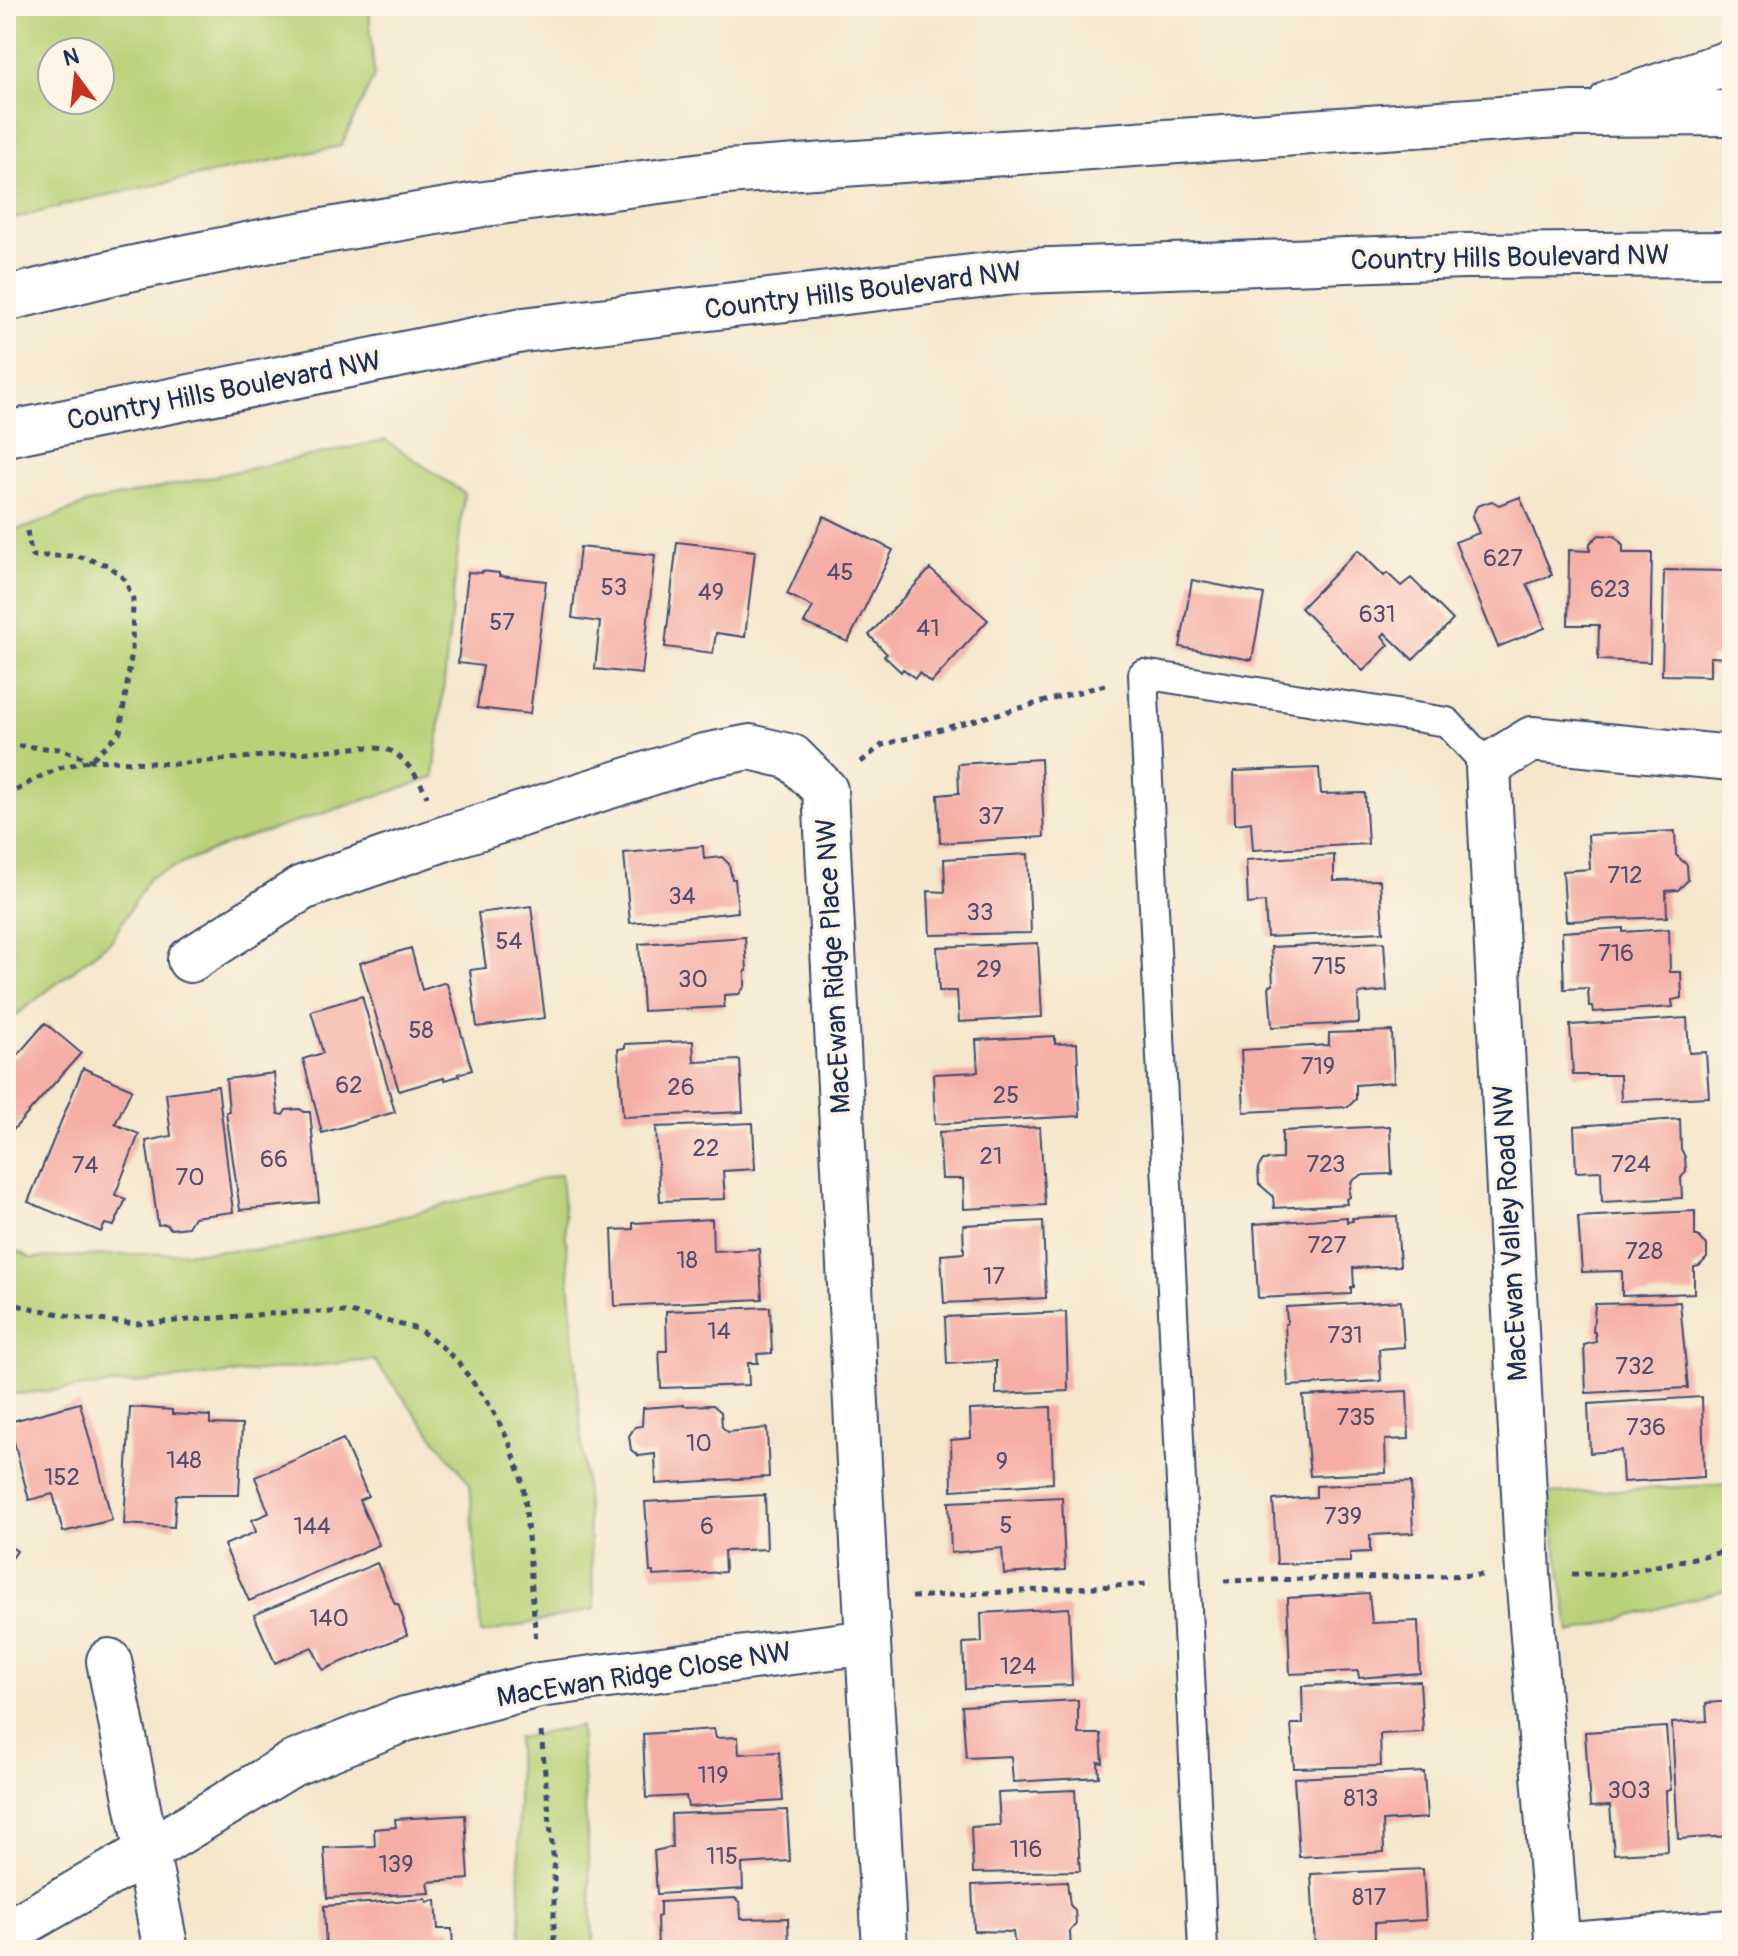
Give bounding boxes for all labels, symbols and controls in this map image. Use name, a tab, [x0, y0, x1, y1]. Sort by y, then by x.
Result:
north arrow	[36, 36, 116, 116]
text: N	[60, 42, 82, 73]
street label: Country Hills Boulevard NW	[1350, 238, 1670, 278]
street label: Country Hills Boulevard NW	[703, 254, 1023, 328]
street label: Country Hills Boulevard NW	[64, 343, 384, 439]
house number: 627	[1483, 544, 1523, 573]
house number: 45	[827, 558, 853, 587]
house number: 53	[601, 573, 627, 602]
house number: 623	[1590, 575, 1630, 604]
house number: 49	[698, 578, 724, 607]
house number: 631	[1359, 600, 1395, 629]
house number: 57	[489, 608, 515, 637]
house number: 41	[916, 614, 940, 643]
house number: 37	[978, 802, 1004, 831]
street label: MacEwan Ridge Place NW	[809, 817, 859, 1115]
house number: 712	[1607, 861, 1643, 890]
house number: 34	[668, 882, 696, 911]
house number: 33	[967, 898, 993, 927]
house number: 54	[496, 927, 523, 956]
house number: 716	[1598, 939, 1634, 968]
house number: 715	[1311, 952, 1347, 981]
house number: 29	[976, 955, 1002, 984]
house number: 30	[678, 965, 708, 994]
house number: 58	[408, 1016, 434, 1045]
house number: 719	[1301, 1052, 1335, 1081]
house number: 62	[335, 1071, 363, 1100]
house number: 26	[667, 1073, 695, 1102]
house number: 25	[993, 1081, 1019, 1110]
street label: MacEwan Valley Road NW	[1486, 1084, 1536, 1382]
house number: 22	[693, 1134, 719, 1163]
house number: 21	[980, 1142, 1002, 1171]
house number: 66	[260, 1145, 288, 1174]
house number: 723	[1307, 1150, 1345, 1179]
house number: 724	[1611, 1150, 1651, 1179]
house number: 74	[72, 1151, 98, 1180]
house number: 70	[175, 1163, 205, 1192]
house number: 727	[1308, 1231, 1347, 1260]
house number: 728	[1625, 1237, 1663, 1266]
house number: 18	[676, 1246, 698, 1275]
house number: 17	[983, 1262, 1005, 1291]
house number: 14	[707, 1317, 731, 1346]
house number: 731	[1327, 1321, 1363, 1350]
house number: 732	[1615, 1352, 1655, 1381]
house number: 735	[1336, 1403, 1376, 1432]
house number: 736	[1626, 1413, 1666, 1442]
house number: 10	[686, 1429, 712, 1458]
house number: 148	[166, 1446, 202, 1475]
house number: 9	[996, 1447, 1008, 1476]
house number: 152	[44, 1463, 80, 1492]
house number: 739	[1324, 1502, 1362, 1531]
house number: 5	[999, 1511, 1013, 1540]
house number: 144	[293, 1512, 331, 1541]
house number: 6	[700, 1512, 714, 1541]
house number: 140	[309, 1604, 349, 1633]
street label: MacEwan Ridge Close NW	[494, 1634, 794, 1716]
house number: 124	[1000, 1652, 1036, 1681]
house number: 119	[697, 1761, 729, 1790]
house number: 303	[1607, 1776, 1651, 1805]
house number: 813	[1344, 1784, 1378, 1813]
house number: 116	[1010, 1835, 1042, 1864]
house number: 115	[706, 1842, 738, 1871]
house number: 139	[378, 1850, 414, 1879]
house number: 817	[1352, 1883, 1386, 1912]

